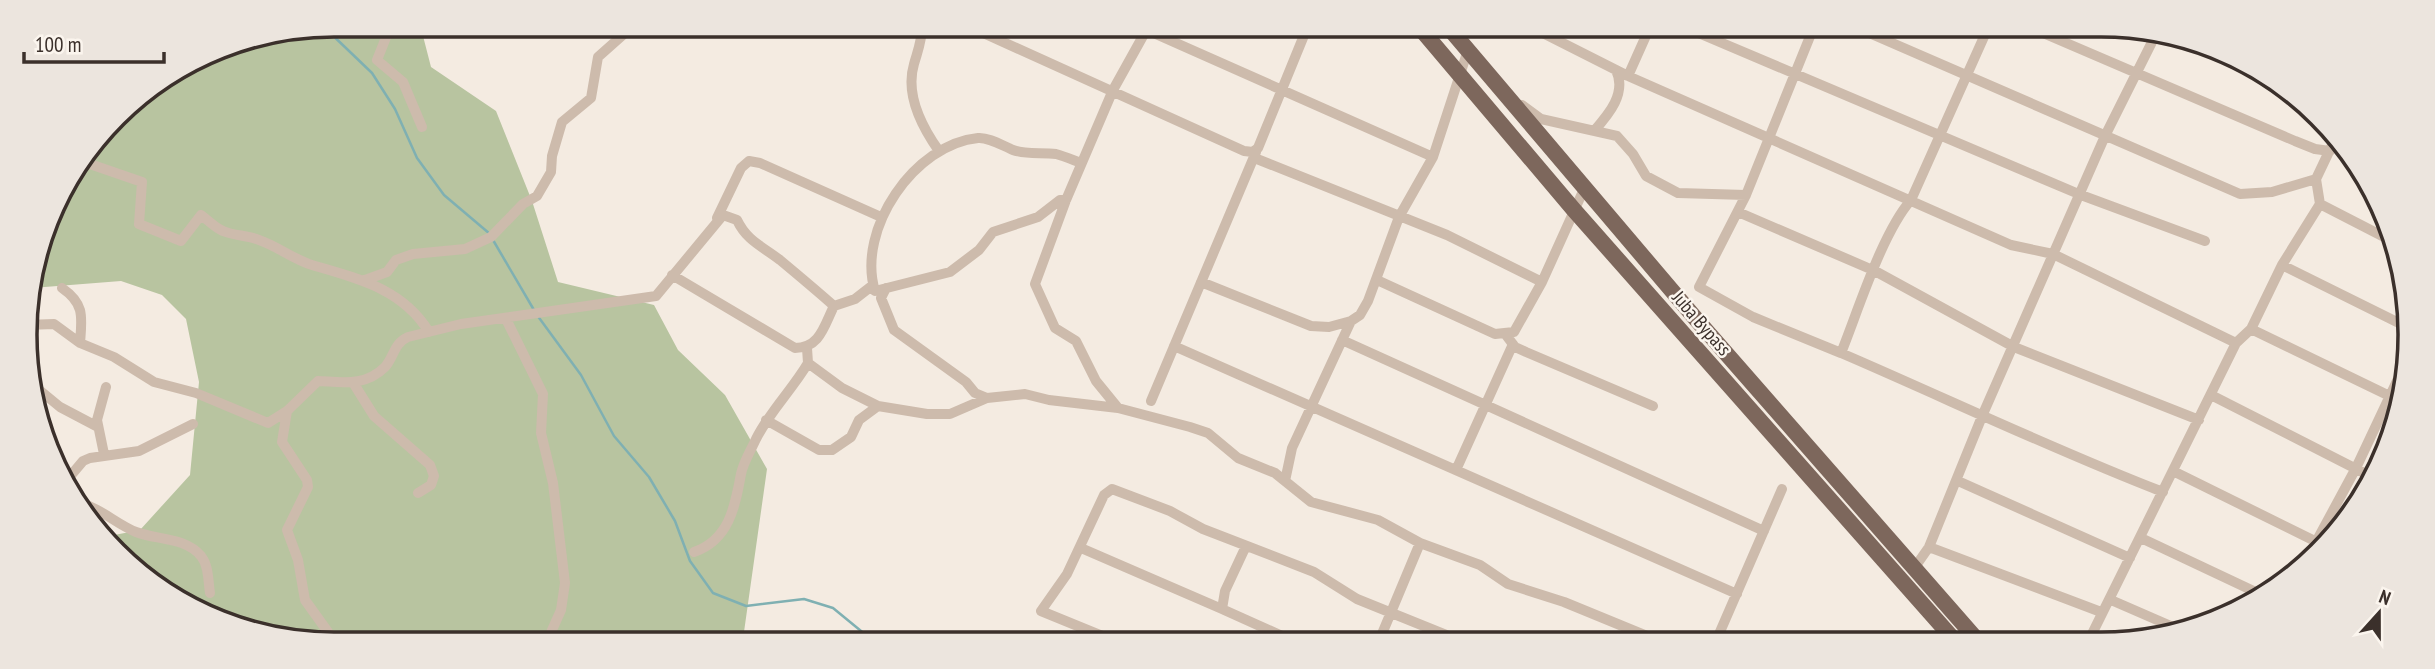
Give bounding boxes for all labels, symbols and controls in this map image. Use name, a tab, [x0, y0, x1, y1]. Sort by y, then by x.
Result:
scale bar	[24, 21, 164, 65]
text: 100 m	[35, 31, 81, 58]
street label: Juba Bypass	[1667, 285, 1736, 360]
north arrow	[2344, 578, 2414, 648]
text: N	[2376, 584, 2394, 610]

